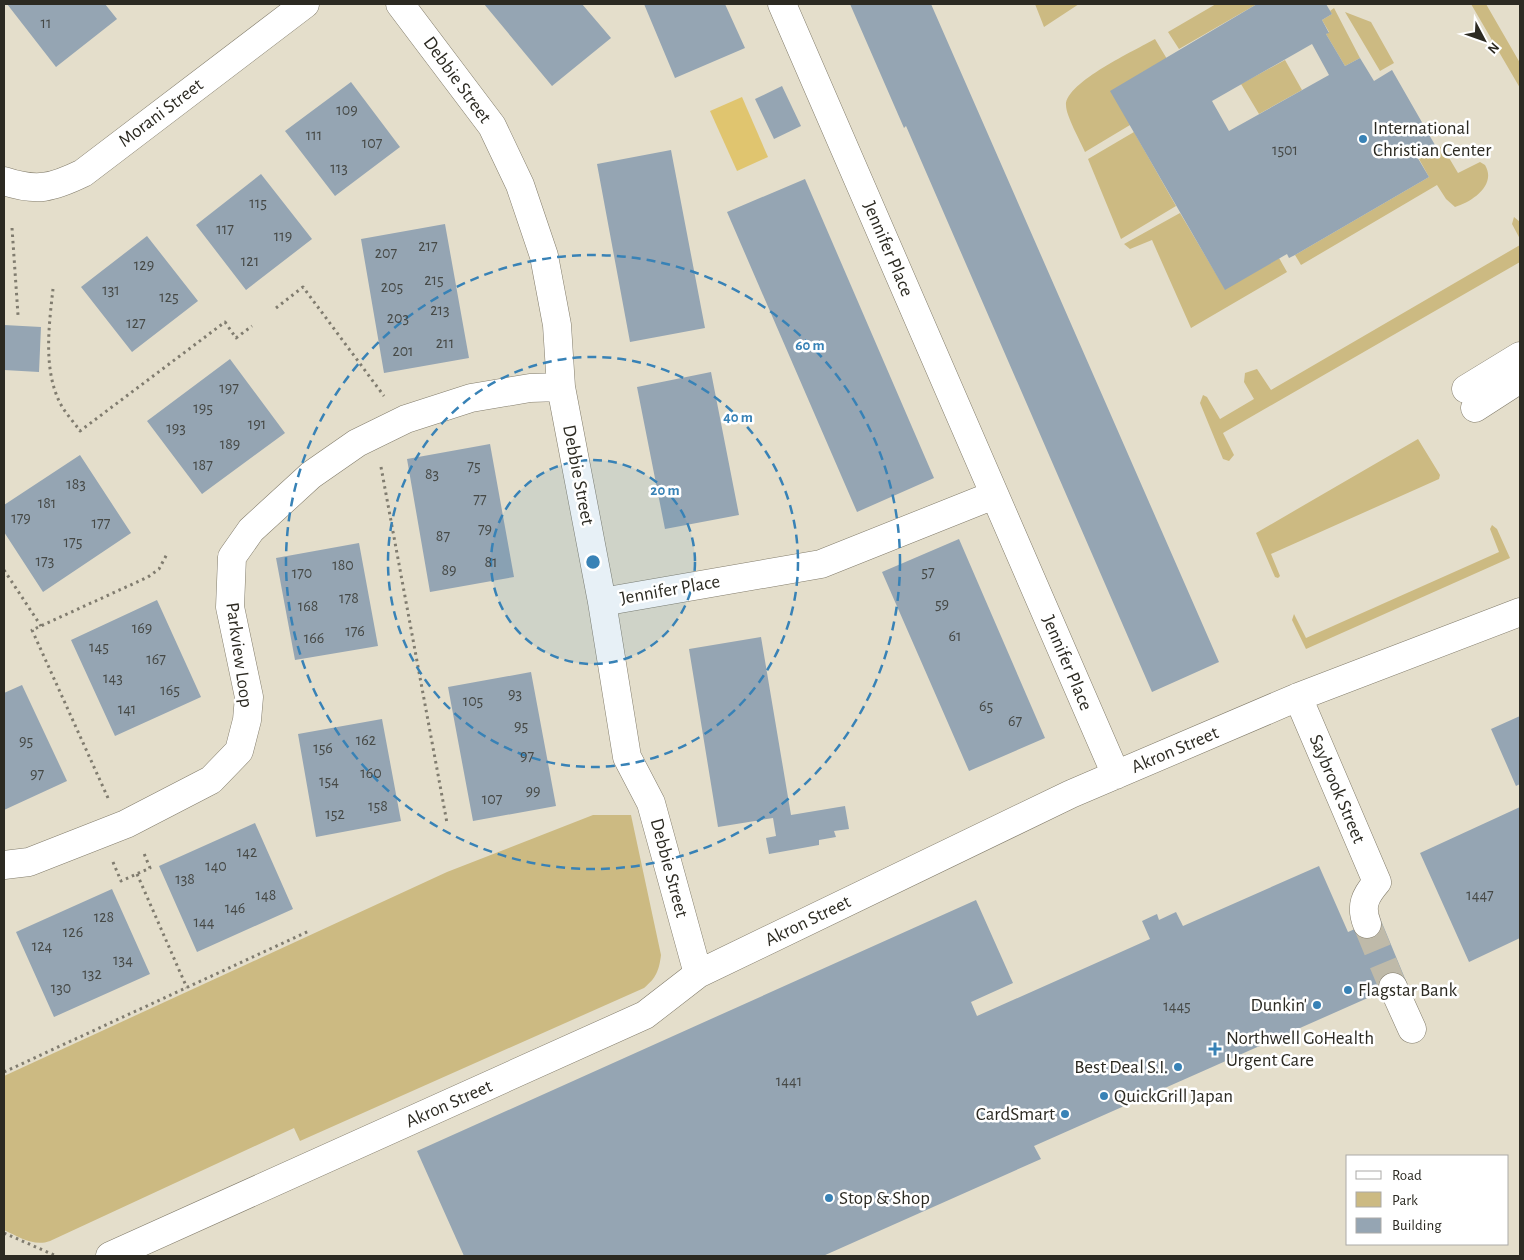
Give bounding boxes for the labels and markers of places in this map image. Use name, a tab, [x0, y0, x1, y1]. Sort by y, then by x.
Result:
place label: International Christian Center	[1373, 119, 1491, 160]
marker: International Christian Center	[1357, 133, 1369, 145]
centre of rings	[584, 553, 602, 571]
place label: Flagstar Bank	[1358, 981, 1457, 1000]
marker: Flagstar Bank	[1342, 984, 1354, 996]
place label: Dunkin'	[1250, 996, 1307, 1015]
marker: Dunkin'	[1311, 999, 1323, 1011]
place label: Northwell GoHealth Urgent Care	[1226, 1029, 1374, 1070]
marker: Northwell GoHealth Urgent Care	[1208, 1042, 1222, 1056]
place label: Best Deal S.I.	[1074, 1058, 1168, 1077]
marker: Best Deal S.I.	[1172, 1061, 1184, 1073]
place label: QuickGrill Japan	[1114, 1087, 1233, 1106]
marker: QuickGrill Japan	[1098, 1090, 1110, 1102]
place label: CardSmart	[976, 1105, 1055, 1124]
marker: CardSmart	[1059, 1108, 1071, 1120]
place label: Stop & Shop	[839, 1189, 930, 1208]
marker: Stop & Shop	[823, 1192, 835, 1204]

